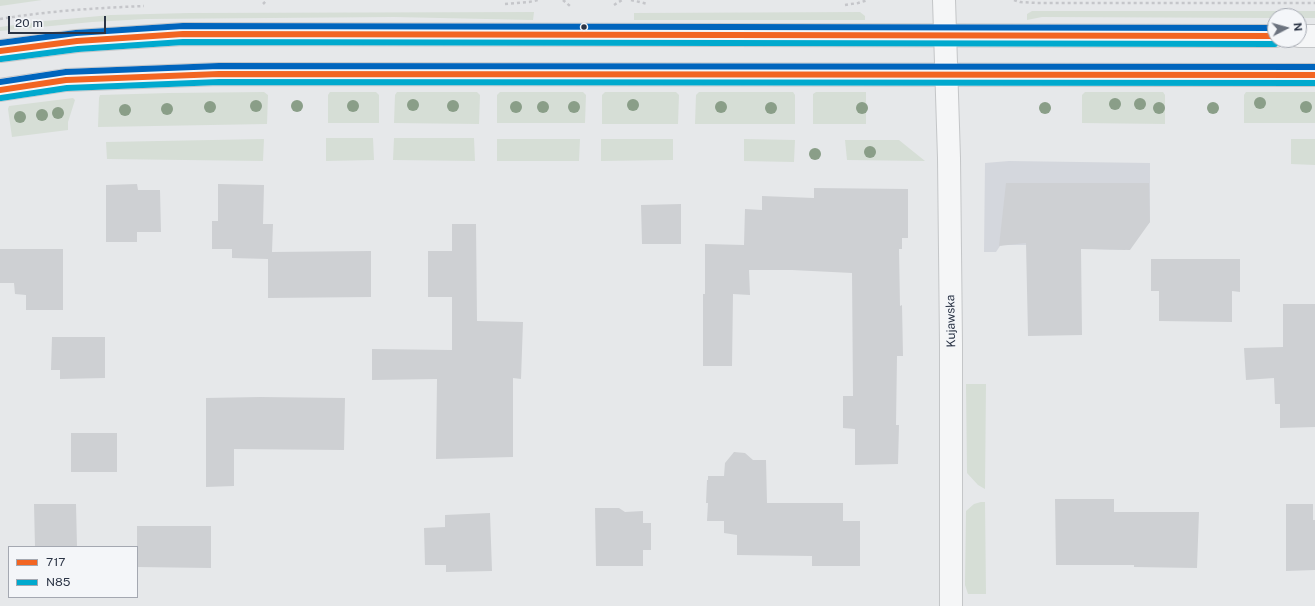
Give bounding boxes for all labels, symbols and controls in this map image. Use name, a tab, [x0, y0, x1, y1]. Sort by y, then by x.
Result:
scale bar	[10, 8, 108, 34]
north arrow	[1267, 8, 1307, 48]
text: 20 m	[15, 16, 43, 30]
unlabelled marker	[579, 22, 589, 32]
text: N	[1292, 22, 1304, 32]
street label: Kujawska	[943, 294, 959, 348]
legend	[8, 546, 138, 598]
text: 717	[46, 555, 66, 569]
text: N85	[46, 575, 71, 589]

